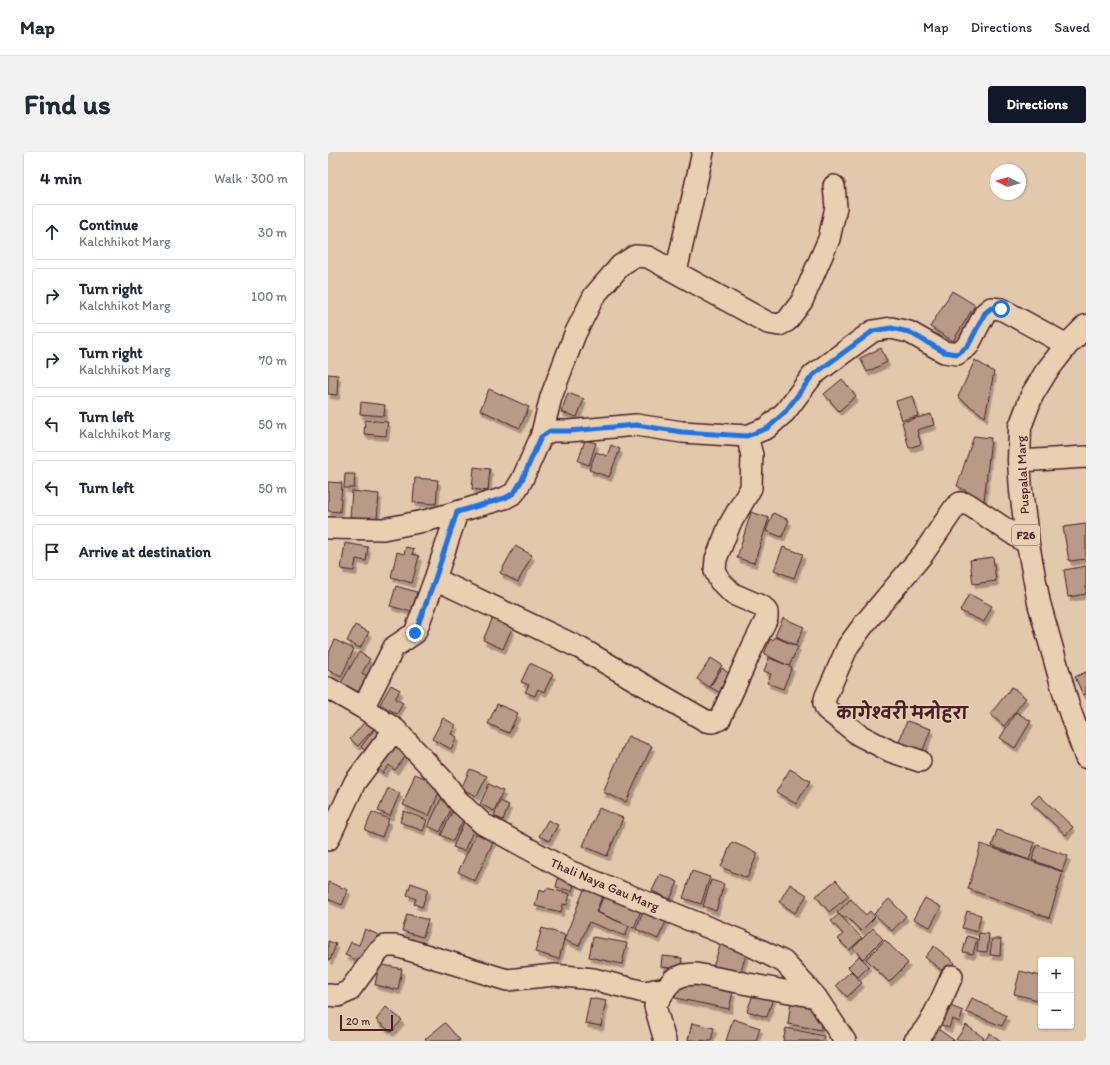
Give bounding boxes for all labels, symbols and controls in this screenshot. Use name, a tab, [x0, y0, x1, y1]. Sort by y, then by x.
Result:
text: Map	[20, 16, 55, 39]
text: Map	[923, 19, 949, 36]
text: Directions	[971, 19, 1032, 36]
text: Saved	[1054, 19, 1090, 36]
button: Directions	[988, 86, 1086, 123]
text: Find us	[24, 87, 111, 121]
north arrow	[990, 164, 1026, 200]
text: 4 min	[40, 168, 82, 188]
text: Walk · 300 m	[214, 171, 288, 186]
text: Continue	[79, 216, 138, 234]
icon: ahead	[41, 221, 63, 243]
text: 30 m	[258, 225, 287, 240]
text: Kalchhikot Marg	[79, 234, 171, 249]
text: Turn right	[79, 280, 143, 298]
icon: right	[41, 285, 63, 307]
text: 100 m	[251, 289, 287, 304]
text: Kalchhikot Marg	[79, 298, 171, 313]
route start	[992, 300, 1010, 318]
text: Turn right	[79, 344, 143, 362]
icon: right	[41, 349, 63, 371]
text: 70 m	[259, 353, 287, 368]
text: Kalchhikot Marg	[79, 362, 171, 377]
text: Turn left	[79, 408, 134, 426]
icon: left	[41, 413, 63, 435]
text: 50 m	[258, 417, 287, 432]
text: Kalchhikot Marg	[79, 426, 171, 441]
street label: Puspalal Marg	[1013, 435, 1032, 515]
icon: left	[41, 477, 63, 499]
text: Turn left	[79, 479, 134, 497]
text: 50 m	[258, 481, 287, 496]
road number: F26	[1012, 525, 1040, 545]
icon: arrive	[41, 541, 63, 563]
text: Arrive at destination	[79, 543, 211, 561]
route end	[406, 624, 424, 642]
district label: कागेश्वरी मनोहरा	[836, 700, 970, 723]
street label: Thali Naya Gau Marg	[548, 855, 662, 914]
map controls	[1038, 957, 1074, 1029]
button: +	[1038, 957, 1074, 993]
button: −	[1038, 993, 1074, 1029]
scale bar	[340, 1013, 393, 1032]
text: 20 m	[346, 1015, 370, 1028]

